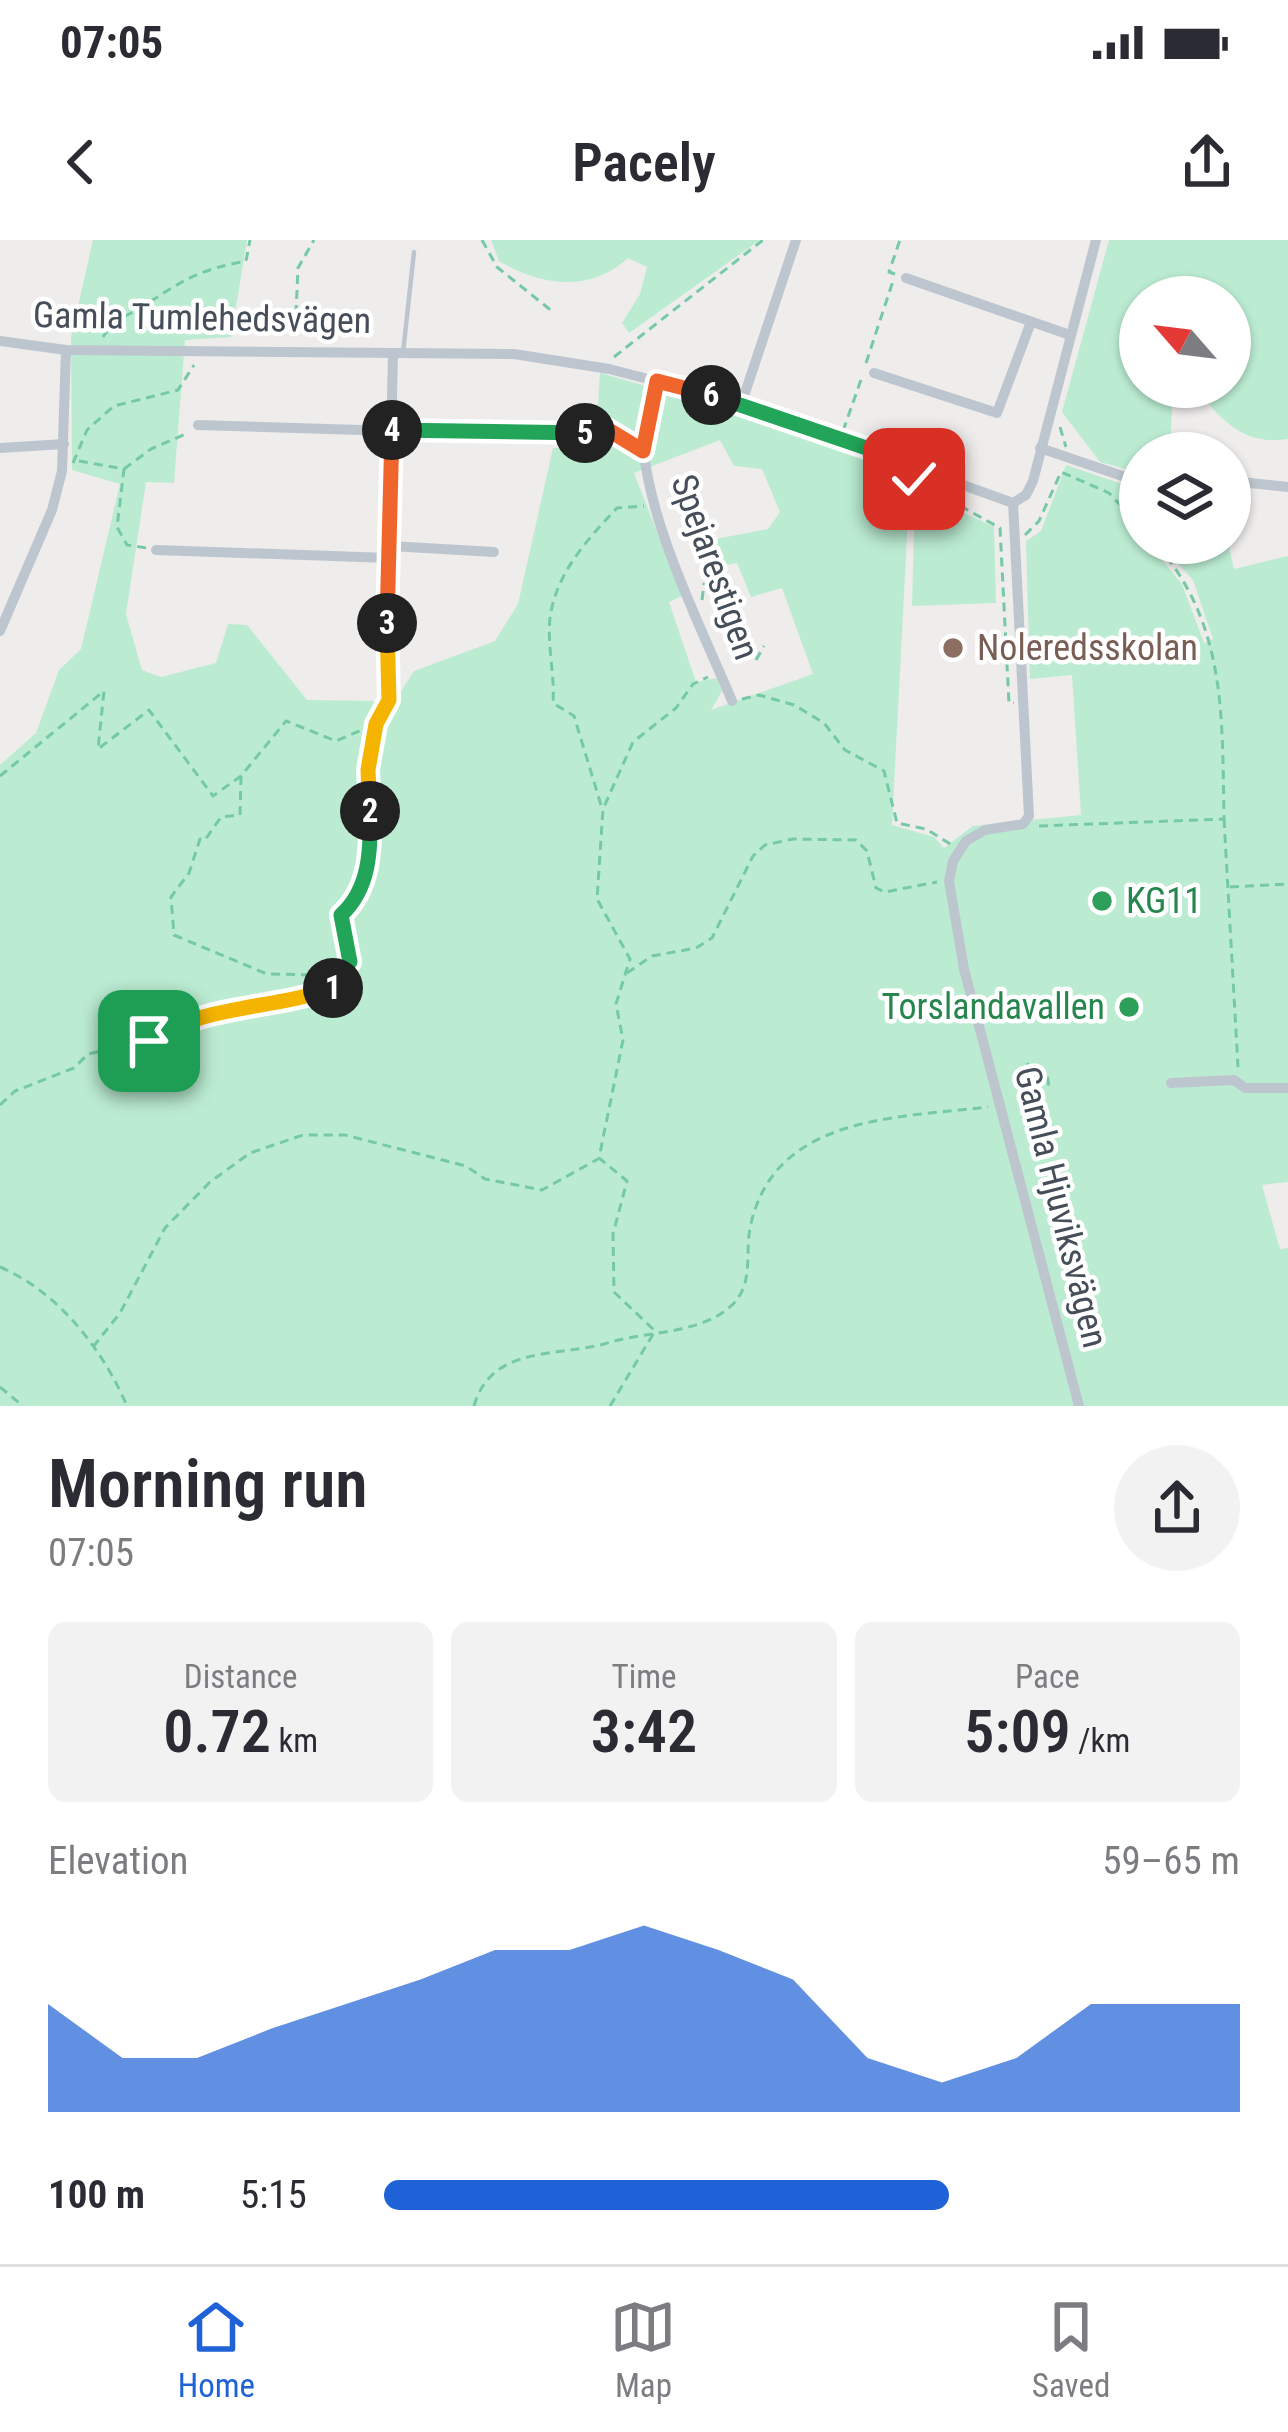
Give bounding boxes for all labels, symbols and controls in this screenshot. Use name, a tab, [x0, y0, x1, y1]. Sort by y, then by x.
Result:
text: 07:05	[60, 16, 163, 69]
icon: back	[48, 129, 114, 195]
icon: share	[1174, 129, 1240, 195]
text: Pacely	[572, 131, 716, 194]
north arrow	[1119, 276, 1251, 408]
map controls	[1119, 276, 1251, 564]
street label: Gamla Tumlehedsvägen	[32, 294, 372, 342]
pin: 6	[681, 365, 741, 425]
text: 6	[703, 375, 719, 414]
pin: 4	[362, 400, 422, 460]
pin: 5	[555, 403, 615, 463]
text: 4	[384, 410, 400, 449]
text: 5	[577, 413, 593, 452]
pin	[863, 428, 965, 530]
button: layers	[1119, 432, 1251, 564]
icon: check	[881, 446, 947, 512]
street label: Spejarestigen	[662, 469, 768, 665]
pin: 3	[357, 593, 417, 653]
text: 3	[379, 603, 395, 642]
place label: Noleredsskolan	[977, 627, 1198, 669]
marker: Noleredsskolan	[940, 635, 966, 661]
pin: 2	[340, 781, 400, 841]
text: 2	[362, 791, 378, 830]
place label: KG11	[1126, 880, 1202, 922]
marker: KG11	[1089, 888, 1115, 914]
pin: 1	[303, 958, 363, 1018]
text: 1	[325, 968, 341, 1007]
place label: Torslandavallen	[882, 986, 1105, 1028]
pin	[98, 990, 200, 1092]
marker: Torslandavallen	[1116, 994, 1142, 1020]
icon: arrive	[116, 1008, 182, 1074]
street label: Gamla Hjuviksvägen	[1006, 1062, 1116, 1352]
button: share	[1114, 1445, 1240, 1571]
text: Morning run	[48, 1446, 368, 1523]
text: 07:05	[48, 1530, 134, 1576]
text: Distance	[184, 1657, 298, 1696]
text: Time	[611, 1657, 677, 1696]
text: Pace	[1015, 1657, 1080, 1696]
text: 0.72	[163, 1696, 271, 1767]
text: 3:42	[591, 1696, 697, 1767]
text: 5:09	[964, 1696, 1071, 1767]
text: km	[271, 1721, 318, 1760]
text: /km	[1071, 1721, 1130, 1760]
text: Elevation	[48, 1838, 188, 1884]
text: 59–65 m	[1102, 1838, 1240, 1884]
text: 100 m	[48, 2172, 145, 2218]
text: 5:15	[240, 2172, 307, 2218]
tab: Home	[178, 2294, 255, 2405]
tab: Map	[610, 2294, 676, 2405]
tab: Saved	[1032, 2294, 1110, 2405]

